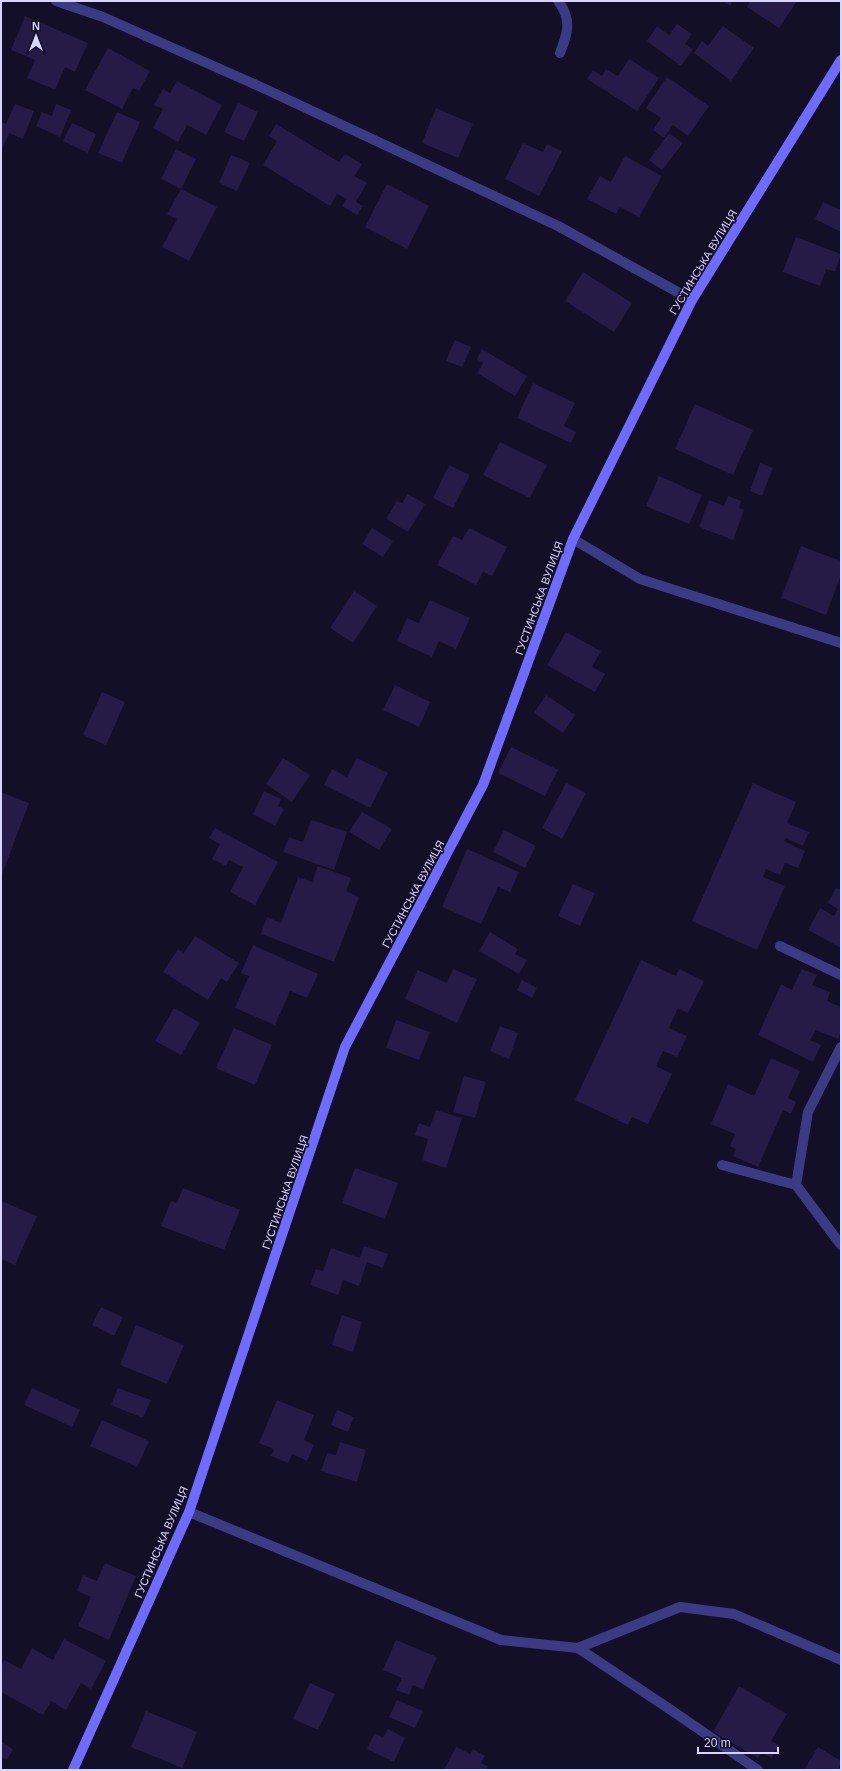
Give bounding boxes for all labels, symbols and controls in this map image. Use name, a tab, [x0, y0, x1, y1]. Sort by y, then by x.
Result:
north arrow	[16, 16, 56, 56]
text: N	[32, 20, 40, 32]
street label: ГУСТИНСЬКА ВУЛИЦЯ	[667, 207, 739, 316]
street label: ГУСТИНСЬКА ВУЛИЦЯ	[513, 540, 565, 656]
street label: ГУСТИНСЬКА ВУЛИЦЯ	[380, 838, 446, 950]
street label: ГУСТИНСЬКА ВУЛИЦЯ	[260, 1133, 310, 1251]
street label: ГУСТИНСЬКА ВУЛИЦЯ	[132, 1484, 190, 1600]
scale bar	[698, 1729, 778, 1755]
text: 20 m	[704, 1736, 731, 1750]

